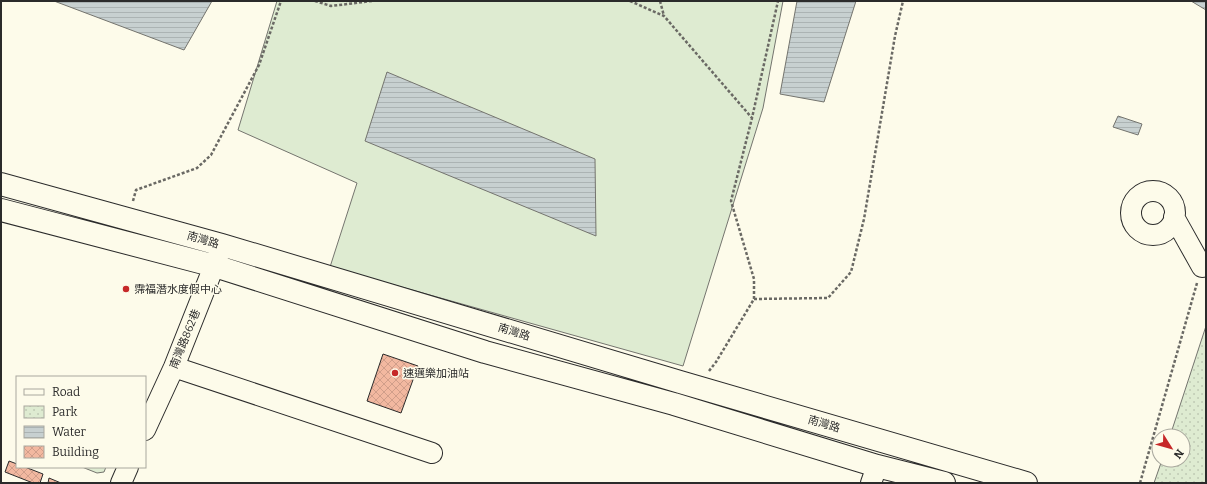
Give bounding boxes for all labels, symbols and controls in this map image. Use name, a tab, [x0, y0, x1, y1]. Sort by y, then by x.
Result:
street label: 南灣路	[185, 229, 221, 251]
place label: 霈福潛水度假中心	[134, 283, 222, 296]
marker: 霈福潛水度假中心	[121, 284, 131, 294]
street label: 南灣路862巷	[167, 307, 203, 371]
street label: 南灣路	[496, 321, 532, 343]
place label: 速邁樂加油站	[403, 367, 469, 380]
marker: 速邁樂加油站	[390, 368, 400, 378]
legend	[16, 376, 146, 468]
text: Road	[52, 385, 80, 399]
text: Park	[52, 405, 78, 419]
street label: 南灣路	[806, 413, 842, 435]
text: Water	[52, 425, 87, 439]
north arrow	[1151, 428, 1191, 468]
text: Building	[52, 445, 99, 459]
text: N	[1171, 446, 1186, 461]

